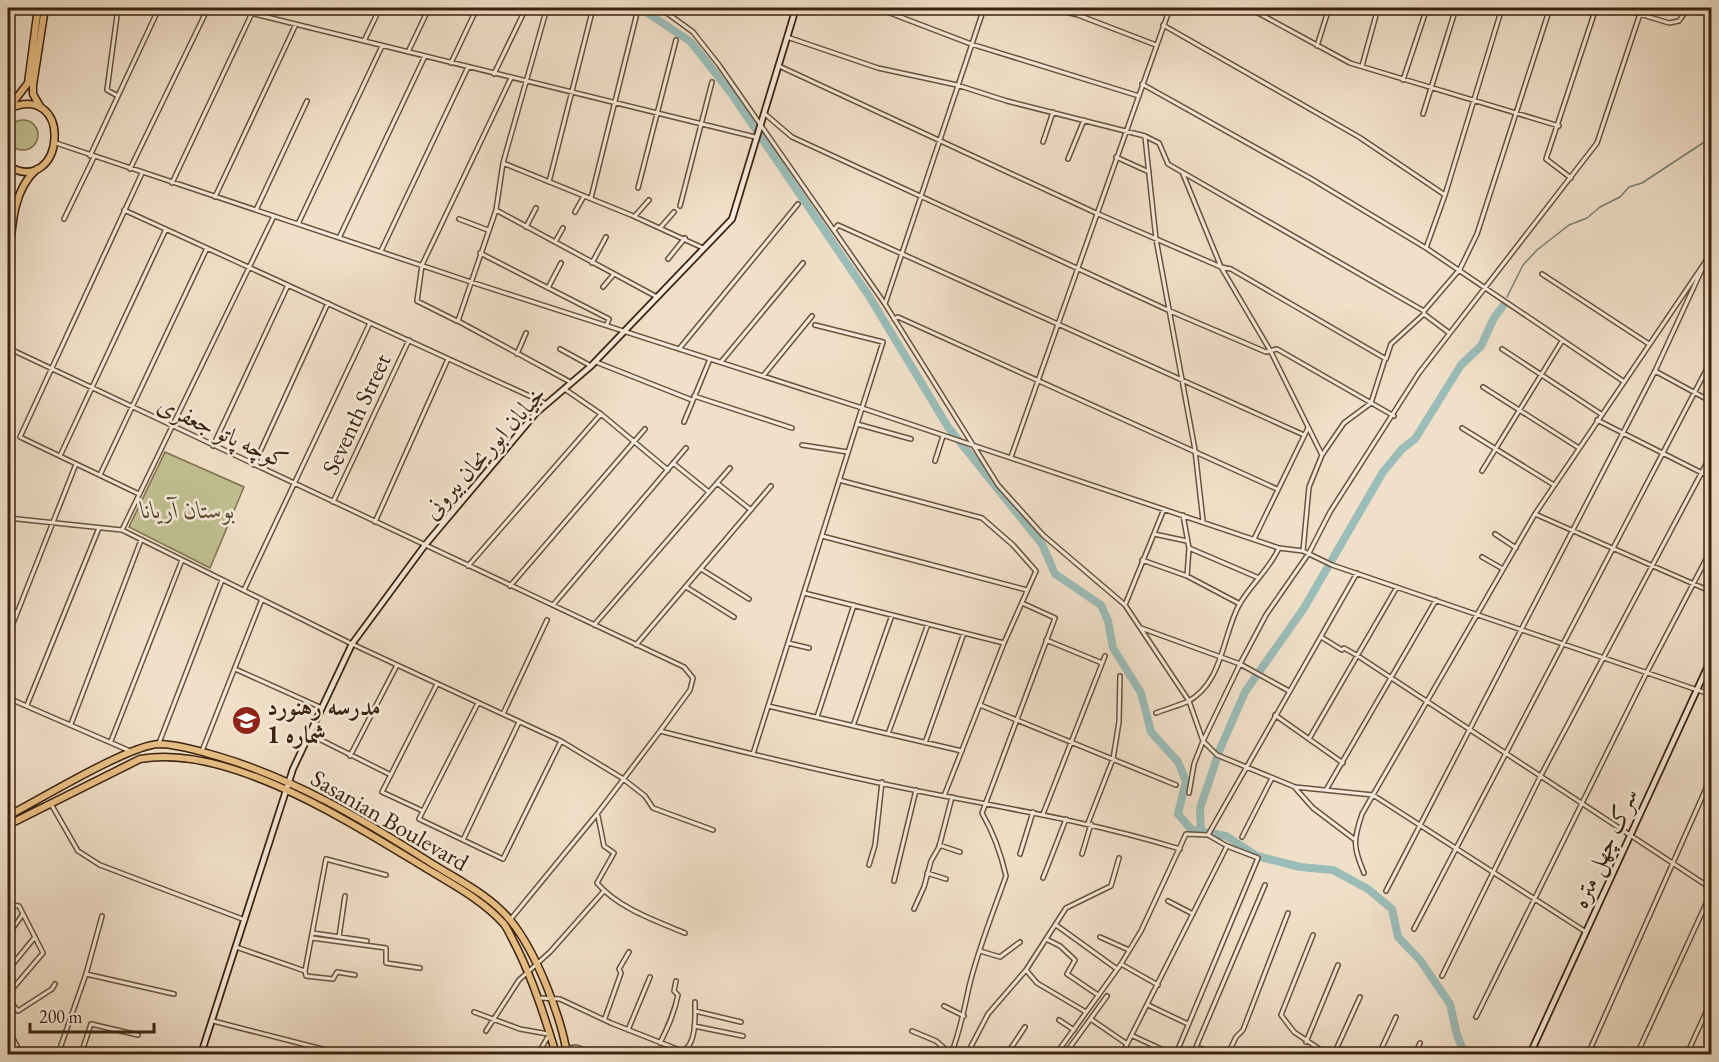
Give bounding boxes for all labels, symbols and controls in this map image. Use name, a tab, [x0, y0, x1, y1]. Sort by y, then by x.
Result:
street label: Seventh Street	[315, 348, 398, 479]
street label: خیابان ابوریحان بیرونی	[416, 379, 552, 525]
street label: کوچه پاتو جعفری	[152, 388, 293, 478]
park label: بوستان آریانا	[139, 494, 236, 525]
place label: مدرسه رهنورد شماره 1	[267, 691, 381, 750]
school or university icon: مدرسه رهنورد شماره 1	[230, 704, 262, 736]
street label: Sasanian Boulevard	[305, 762, 475, 878]
street label: سرک چهل متره	[1564, 783, 1646, 914]
scale bar	[30, 996, 154, 1034]
text: 200 m	[39, 1005, 83, 1028]

